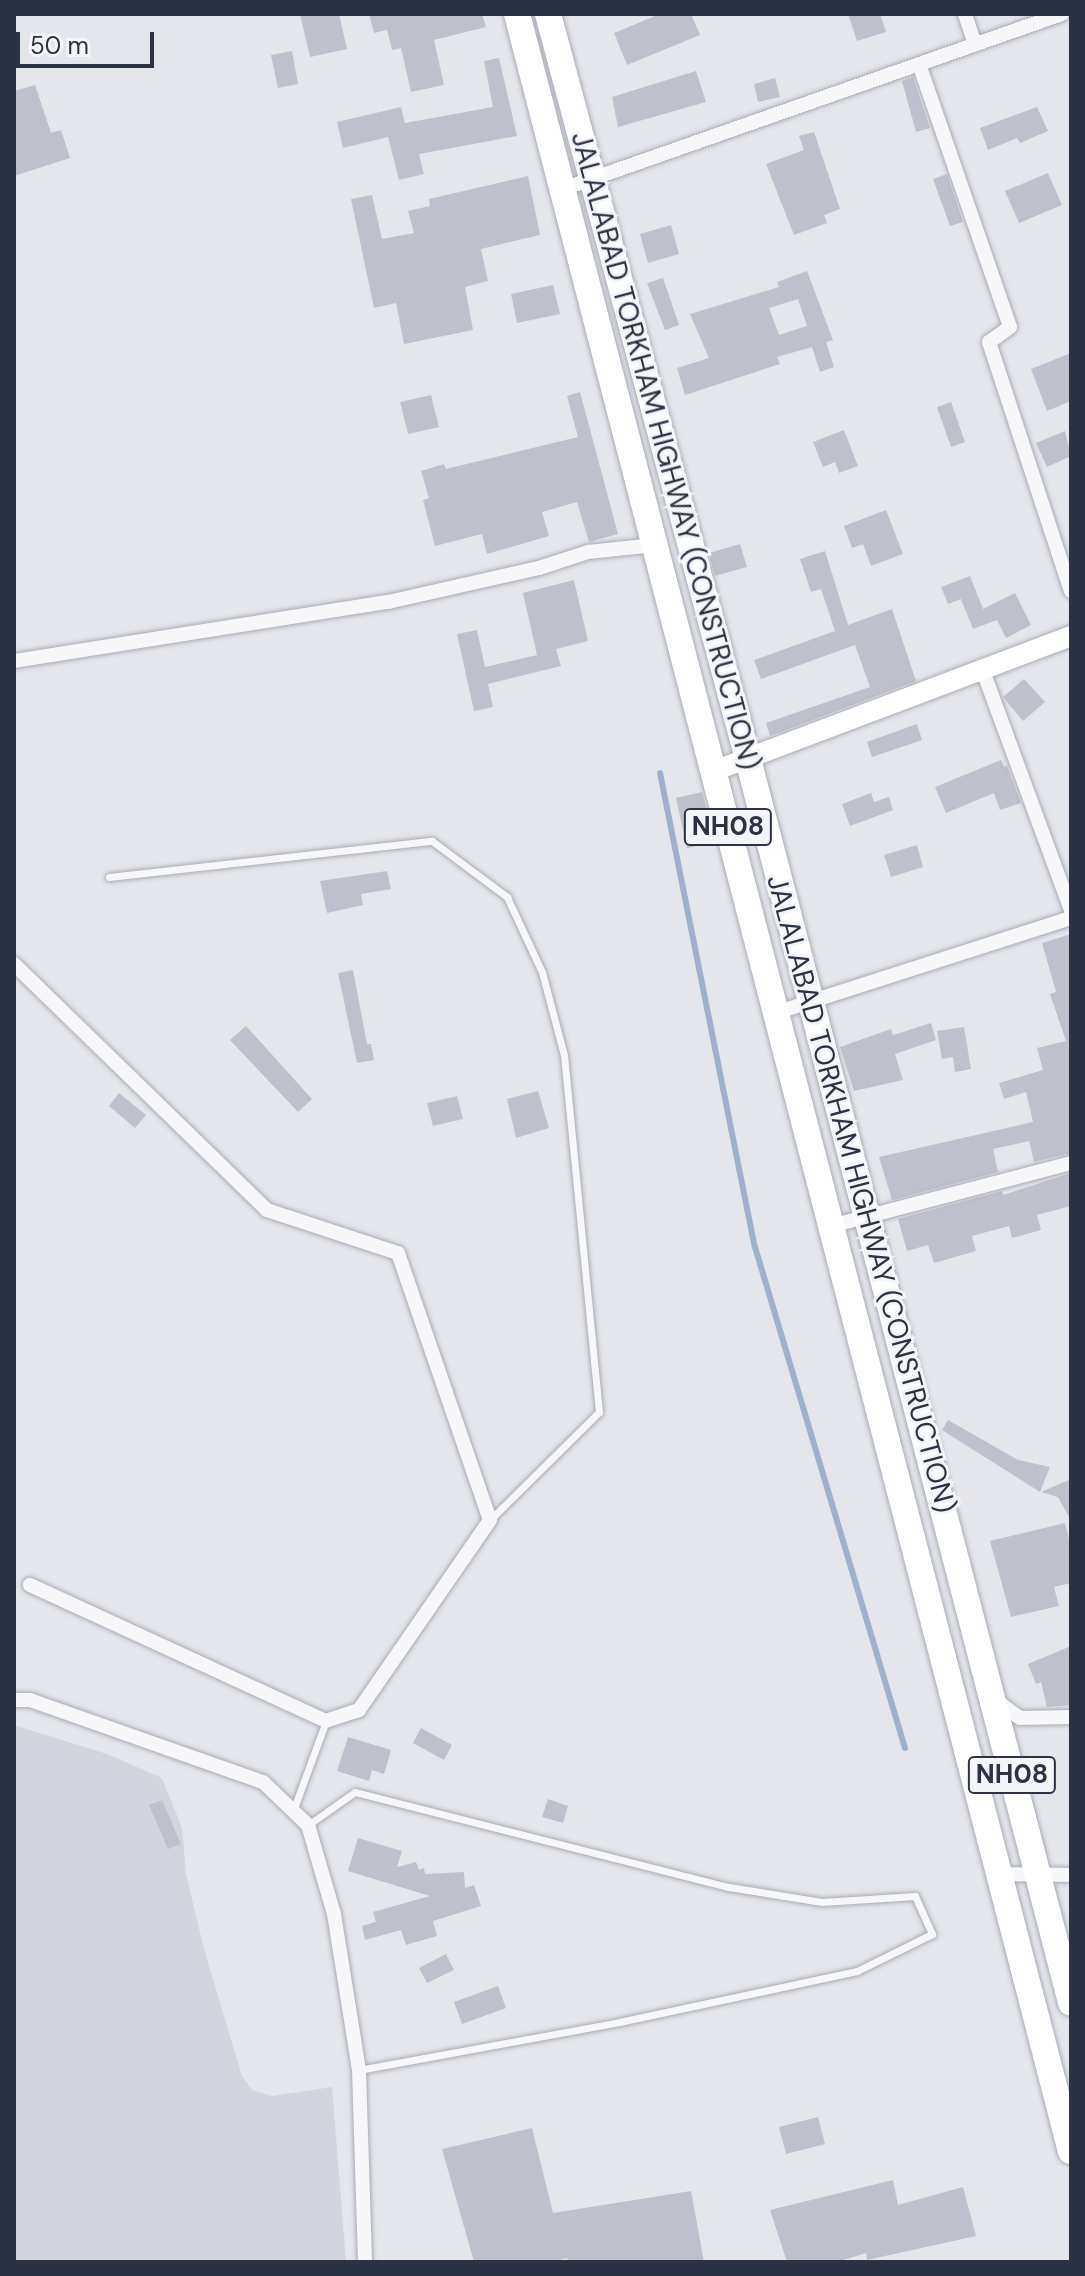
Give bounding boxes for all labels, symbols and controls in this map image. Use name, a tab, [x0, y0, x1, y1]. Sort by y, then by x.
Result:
scale bar	[20, 16, 158, 66]
text: 50 m	[30, 30, 89, 61]
street label: JALALABAD TORKHAM HIGHWAY (CONSTRUCTION)	[563, 128, 767, 774]
road number: NH08	[682, 805, 774, 849]
street label: JALALABAD TORKHAM HIGHWAY (CONSTRUCTION)	[759, 871, 963, 1517]
road number: NH08	[966, 1753, 1058, 1797]

